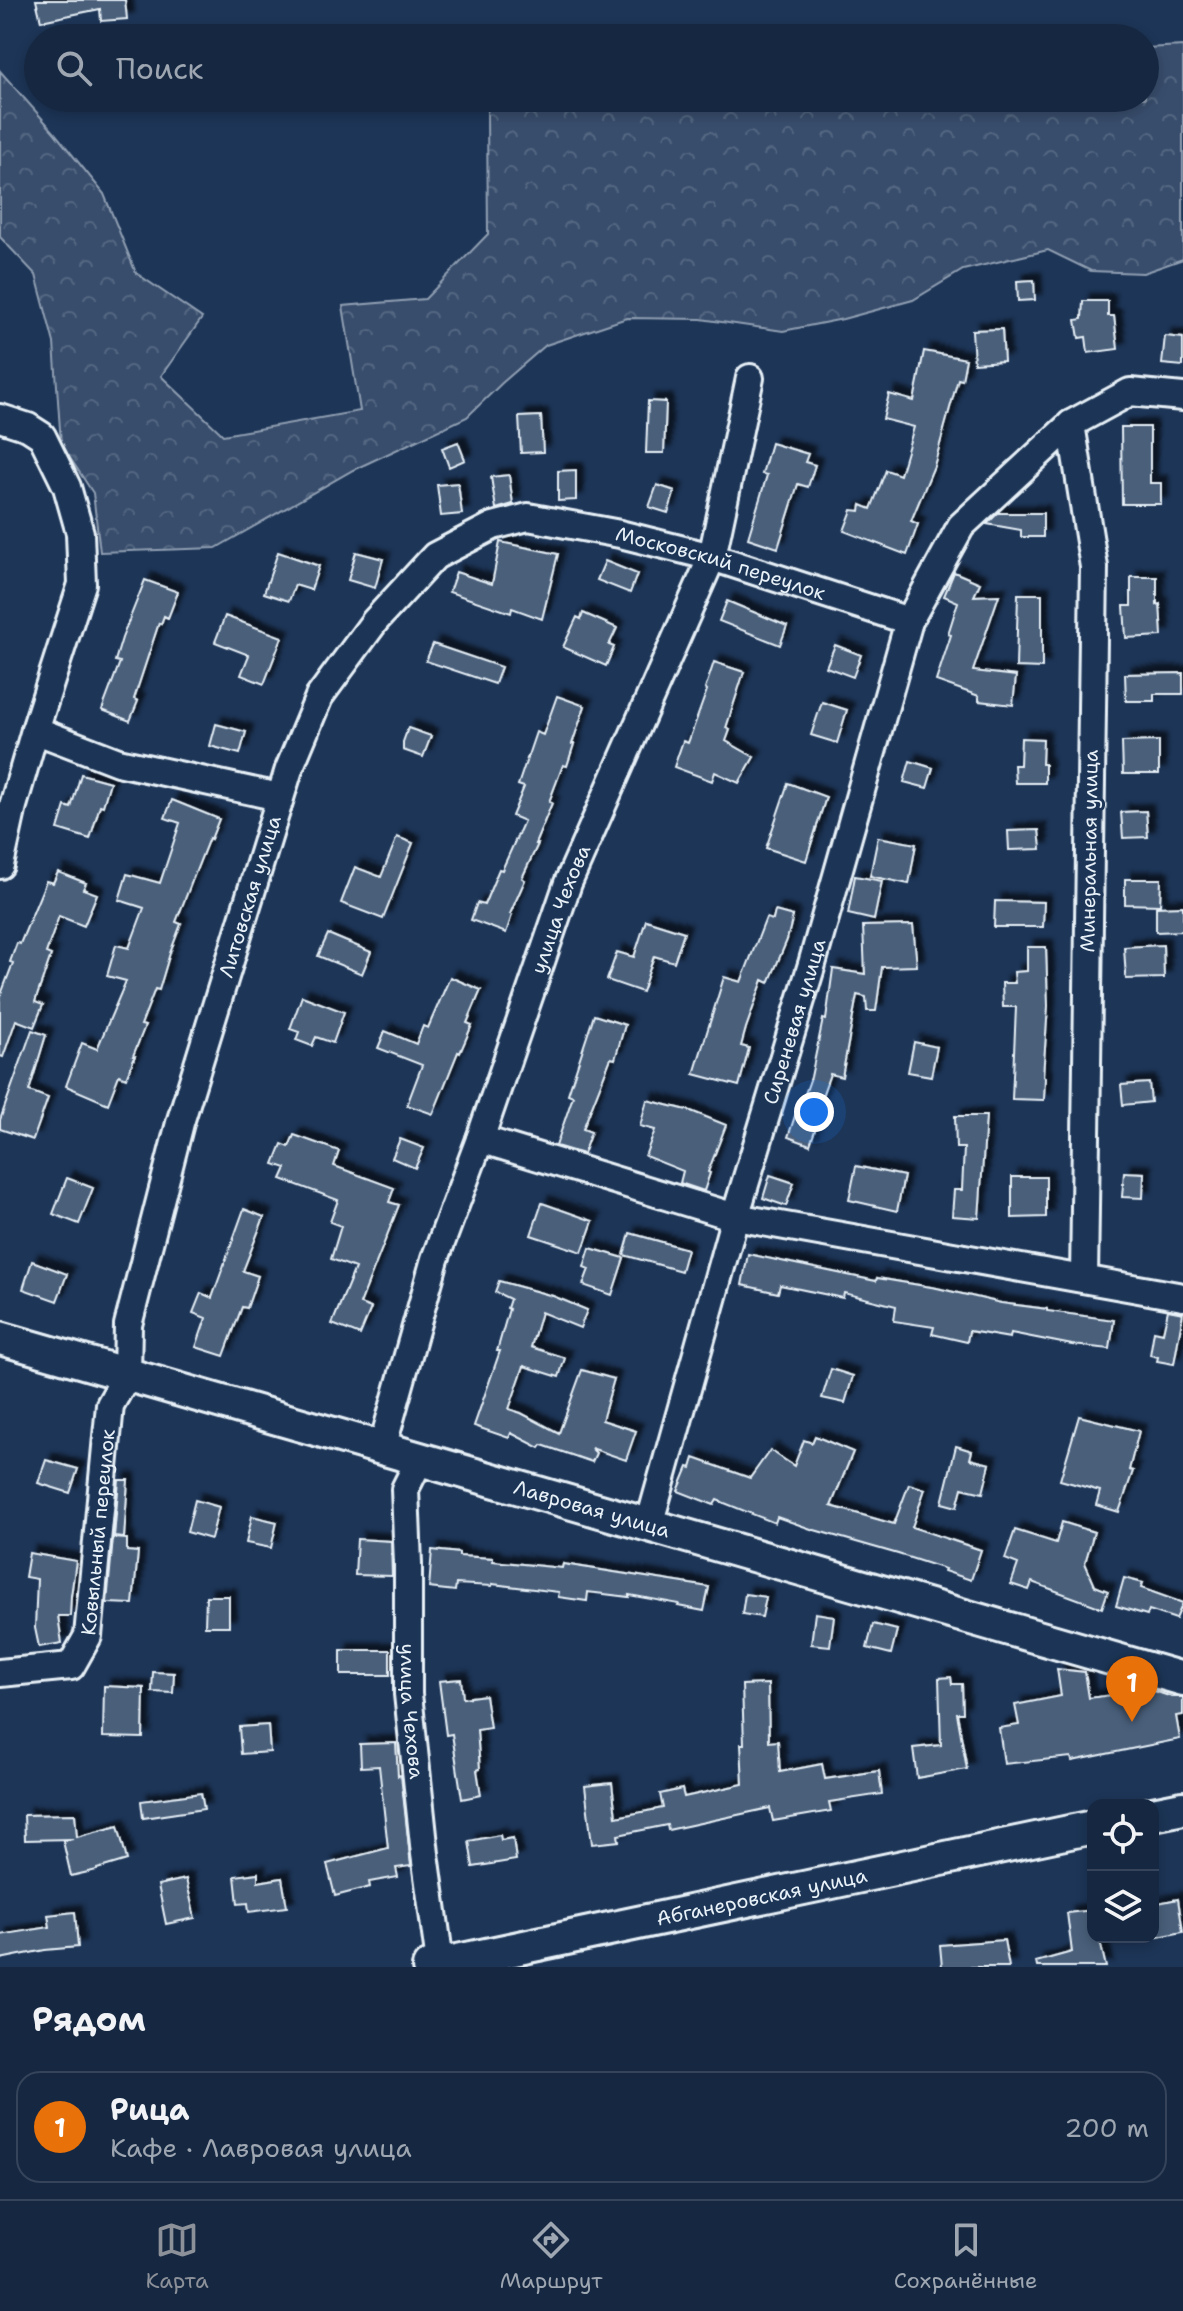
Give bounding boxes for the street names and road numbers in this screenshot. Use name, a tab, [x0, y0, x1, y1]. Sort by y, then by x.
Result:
street label: Московский переулок	[613, 520, 829, 606]
street label: Минеральная улица	[1074, 749, 1104, 953]
street label: Литовская улица	[213, 812, 287, 981]
street label: улица Чехова	[525, 840, 597, 977]
street label: Сиреневая улица	[757, 935, 832, 1107]
street label: Ковыльный переулок	[75, 1428, 121, 1637]
street label: Лавровая улица	[511, 1474, 673, 1544]
street label: улица Чехова	[395, 1643, 430, 1781]
street label: Абганеровская улица	[654, 1862, 870, 1932]

